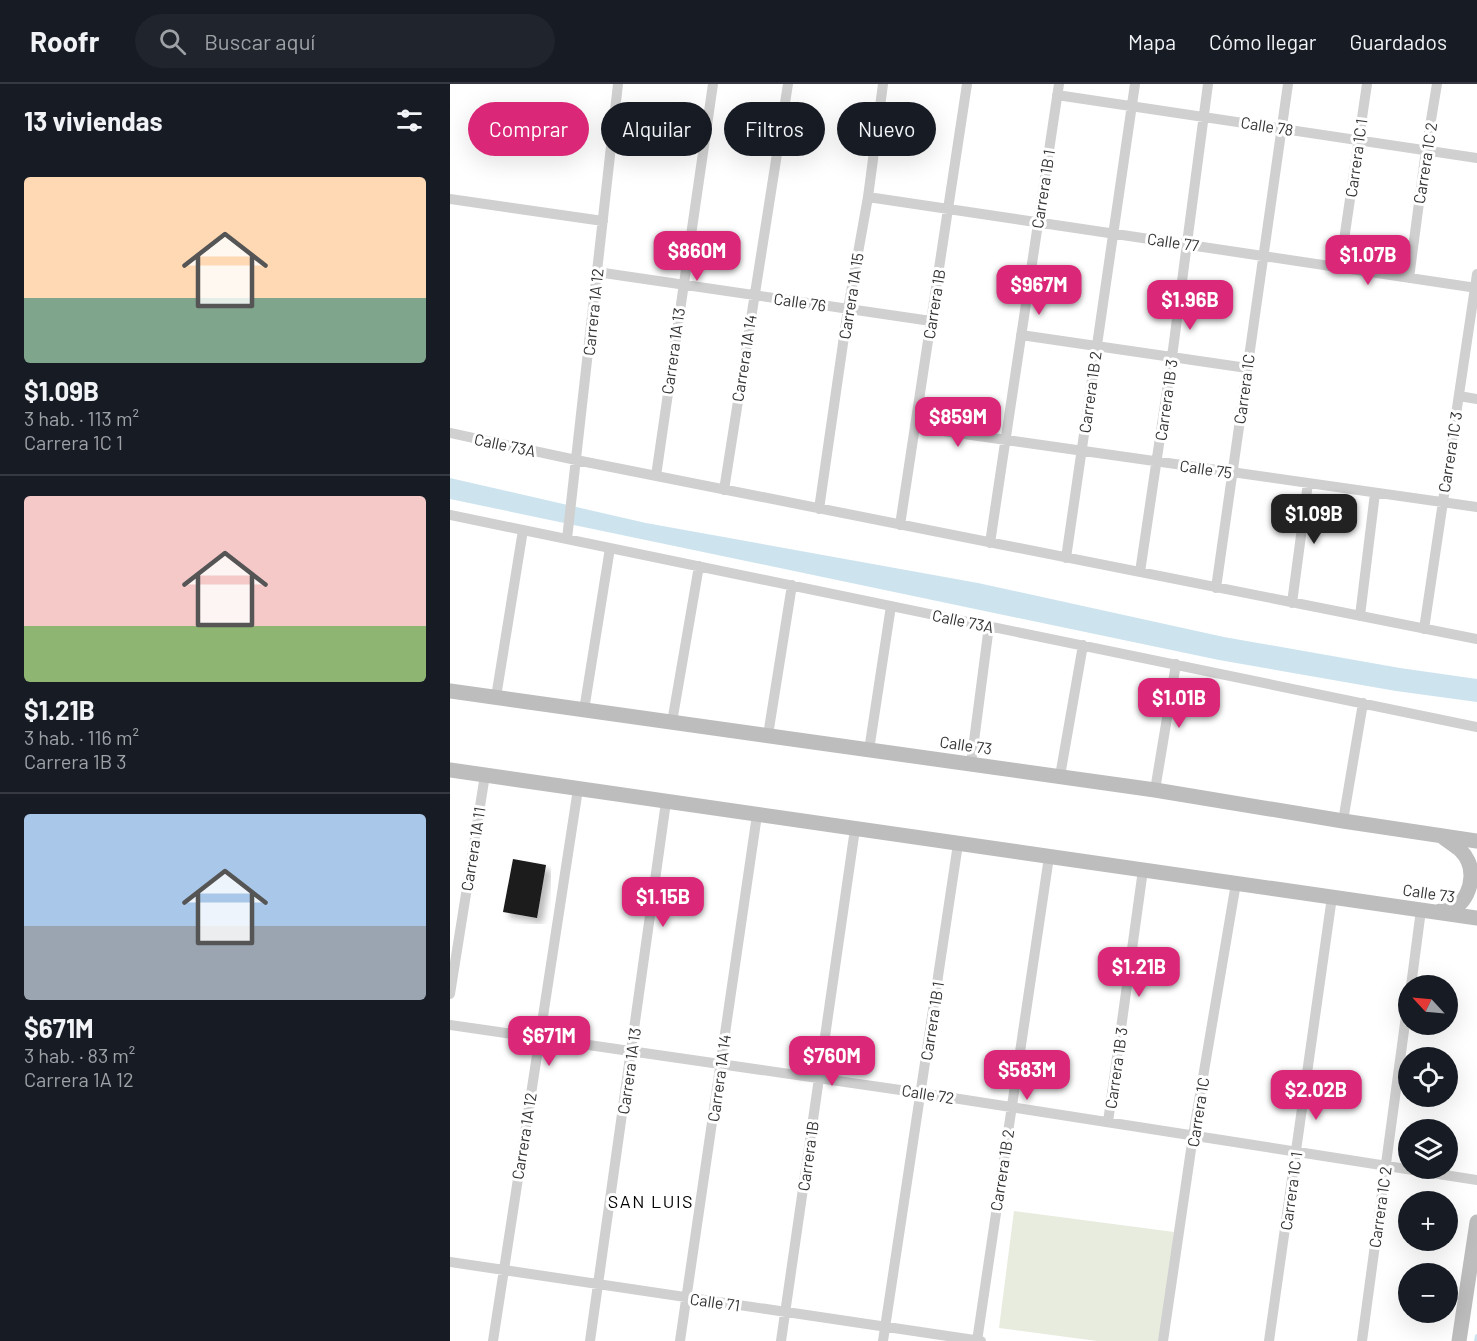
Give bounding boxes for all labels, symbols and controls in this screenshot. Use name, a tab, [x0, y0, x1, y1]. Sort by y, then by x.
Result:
search box	[135, 14, 555, 68]
text: Roofr	[30, 24, 99, 58]
icon: search	[156, 25, 189, 58]
text: Buscar aquí	[204, 28, 315, 54]
text: Mapa	[1128, 29, 1176, 54]
text: Cómo llegar	[1209, 29, 1316, 54]
text: Guardados	[1349, 29, 1447, 54]
chip: Comprar	[468, 102, 589, 156]
chip: Alquilar	[601, 102, 712, 156]
chip: Filtros	[724, 102, 825, 156]
chip: Nuevo	[837, 102, 936, 156]
icon: filters	[393, 104, 426, 137]
text: 13 viviendas	[24, 105, 163, 136]
street label: Calle 78	[1240, 112, 1295, 139]
street label: Carrera 1C 1	[1341, 117, 1370, 198]
street label: Carrera 1C 2	[1409, 121, 1440, 205]
street label: Carrera 1B 1	[1027, 148, 1058, 230]
icon: home	[171, 216, 279, 324]
street label: Calle 77	[1146, 228, 1201, 255]
pin: $860M	[655, 231, 739, 282]
pin: $1.07B	[1319, 235, 1417, 286]
text: $860M	[668, 238, 726, 262]
text: $1.07B	[1339, 242, 1397, 266]
street label: Carrera 1A 15	[834, 251, 867, 341]
pin: $967M	[997, 265, 1081, 316]
street label: Carrera 1A 12	[578, 267, 607, 357]
street label: Carrera 1B	[919, 268, 948, 340]
text: $967M	[1010, 272, 1068, 296]
pin: $1.96B	[1141, 280, 1239, 331]
text: $1.96B	[1161, 287, 1219, 311]
street label: Calle 76	[773, 288, 827, 315]
street label: Carrera 1A 13	[657, 306, 688, 396]
street label: Carrera 1A 14	[727, 313, 760, 403]
street label: Carrera 1B 2	[1074, 350, 1105, 434]
street label: Carrera 1C	[1229, 353, 1258, 425]
street label: Carrera 1B 3	[1150, 358, 1181, 442]
text: $1.09B	[24, 375, 99, 406]
pin: $859M	[916, 397, 1000, 448]
text: $859M	[929, 404, 987, 428]
text: 3 hab. · 113 m²	[24, 406, 139, 430]
street label: Carrera 1C 3	[1434, 410, 1465, 494]
street label: Calle 73A	[473, 429, 538, 460]
text: Carrera 1C 1	[24, 430, 123, 454]
street label: Calle 75	[1179, 455, 1233, 482]
pin: $1.09B	[1265, 494, 1363, 545]
text: $1.09B	[1285, 501, 1343, 525]
icon: home	[171, 535, 279, 643]
street label: Calle 73A	[931, 605, 996, 636]
pin: $1.01B	[1130, 678, 1228, 729]
text: $1.01B	[1152, 685, 1206, 709]
text: $1.21B	[24, 694, 95, 725]
text: 3 hab. · 116 m²	[24, 725, 139, 749]
street label: Calle 73	[939, 731, 993, 758]
text: Carrera 1B 3	[24, 749, 127, 773]
street label: Carrera 1A 11	[456, 806, 489, 892]
icon: home	[171, 853, 279, 961]
pin: $1.15B	[614, 877, 712, 928]
street label: Calle 73	[1402, 879, 1456, 906]
text: $1.15B	[636, 884, 690, 908]
pin: $1.21B	[1090, 947, 1188, 998]
text: $1.21B	[1112, 954, 1166, 978]
north arrow	[1398, 975, 1458, 1035]
map controls	[1398, 975, 1458, 1323]
street label: Carrera 1B 1	[916, 980, 947, 1062]
text: $671M	[24, 1012, 94, 1043]
pin: $671M	[507, 1016, 591, 1067]
text: $671M	[522, 1023, 576, 1047]
street label: Carrera 1A 13	[613, 1026, 644, 1116]
street label: Carrera 1B 3	[1100, 1026, 1131, 1110]
street label: Carrera 1A 14	[703, 1033, 734, 1123]
pin: $760M	[790, 1036, 874, 1087]
text: 3 hab. · 83 m²	[24, 1043, 135, 1067]
text: $760M	[803, 1043, 861, 1067]
button: locate	[1398, 1047, 1458, 1107]
pin: $583M	[985, 1050, 1069, 1101]
text: $583M	[998, 1057, 1056, 1081]
text: Carrera 1A 12	[24, 1067, 134, 1091]
pin: $2.02B	[1267, 1070, 1365, 1121]
street label: Carrera 1C	[1183, 1076, 1212, 1148]
text: $2.02B	[1285, 1077, 1347, 1101]
street label: Calle 72	[900, 1080, 956, 1107]
street label: Carrera 1A 12	[507, 1091, 540, 1181]
button: layers	[1398, 1119, 1458, 1179]
street label: Carrera 1B	[793, 1120, 822, 1192]
street label: Carrera 1B 2	[986, 1128, 1017, 1212]
street label: Carrera 1C 1	[1276, 1150, 1305, 1231]
street label: Carrera 1C 2	[1364, 1165, 1395, 1249]
district label: SAN LUIS	[608, 1190, 694, 1212]
button: +	[1398, 1191, 1458, 1251]
button: −	[1398, 1263, 1458, 1323]
street label: Calle 71	[689, 1289, 741, 1314]

